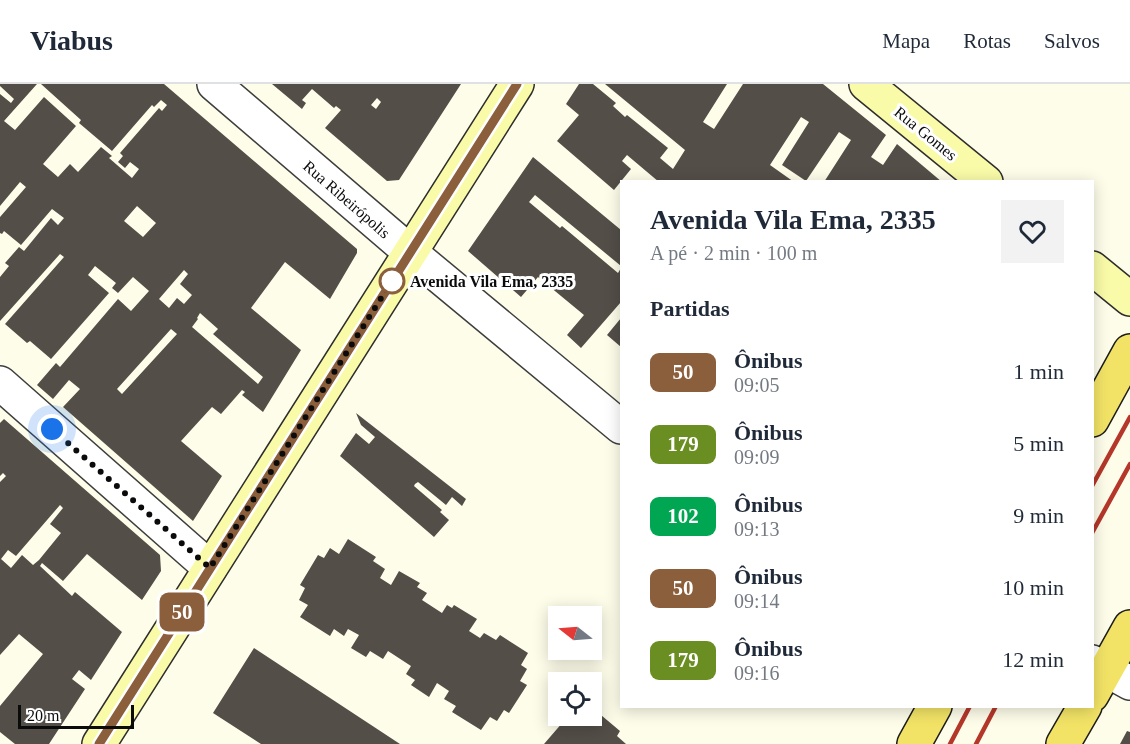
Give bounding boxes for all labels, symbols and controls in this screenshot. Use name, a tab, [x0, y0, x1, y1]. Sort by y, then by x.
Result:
text: Viabus	[30, 25, 113, 56]
text: Mapa	[882, 29, 930, 53]
text: Rotas	[963, 29, 1011, 53]
text: Salvos	[1044, 29, 1100, 53]
street label: Rua Gomes	[891, 103, 960, 164]
street label: Rua Ribeirópolis	[299, 157, 393, 242]
button: heart	[1001, 200, 1064, 263]
text: Avenida Vila Ema, 2335	[650, 204, 936, 235]
text: A pé · 2 min · 100 m	[650, 242, 817, 264]
marker: Avenida Vila Ema, 2335	[379, 268, 405, 294]
place label: Avenida Vila Ema, 2335	[410, 273, 573, 290]
text: Partidas	[650, 296, 729, 321]
text: Ônibus	[734, 348, 803, 373]
text: 1 min	[1013, 359, 1064, 384]
text: 50	[673, 360, 694, 384]
text: 09:05	[734, 374, 780, 396]
your location	[37, 414, 67, 444]
text: Ônibus	[734, 420, 803, 445]
text: 5 min	[1013, 431, 1064, 456]
text: 179	[667, 432, 699, 456]
text: 09:09	[734, 446, 780, 468]
text: Ônibus	[734, 492, 803, 517]
text: 9 min	[1013, 503, 1064, 528]
text: 102	[667, 504, 699, 528]
text: 09:13	[734, 518, 780, 540]
text: Ônibus	[734, 564, 803, 589]
text: 10 min	[1002, 575, 1064, 600]
text: 50	[673, 576, 694, 600]
text: 09:14	[734, 590, 780, 612]
line badge: 50	[155, 592, 209, 632]
text: 50	[172, 600, 193, 624]
north arrow	[548, 606, 602, 660]
map controls	[548, 606, 602, 726]
text: Ônibus	[734, 636, 803, 661]
text: 12 min	[1002, 647, 1064, 672]
text: 179	[667, 648, 699, 672]
text: 09:16	[734, 662, 780, 684]
button: locate	[548, 672, 602, 726]
scale bar	[18, 702, 134, 730]
text: 20 m	[27, 707, 59, 724]

